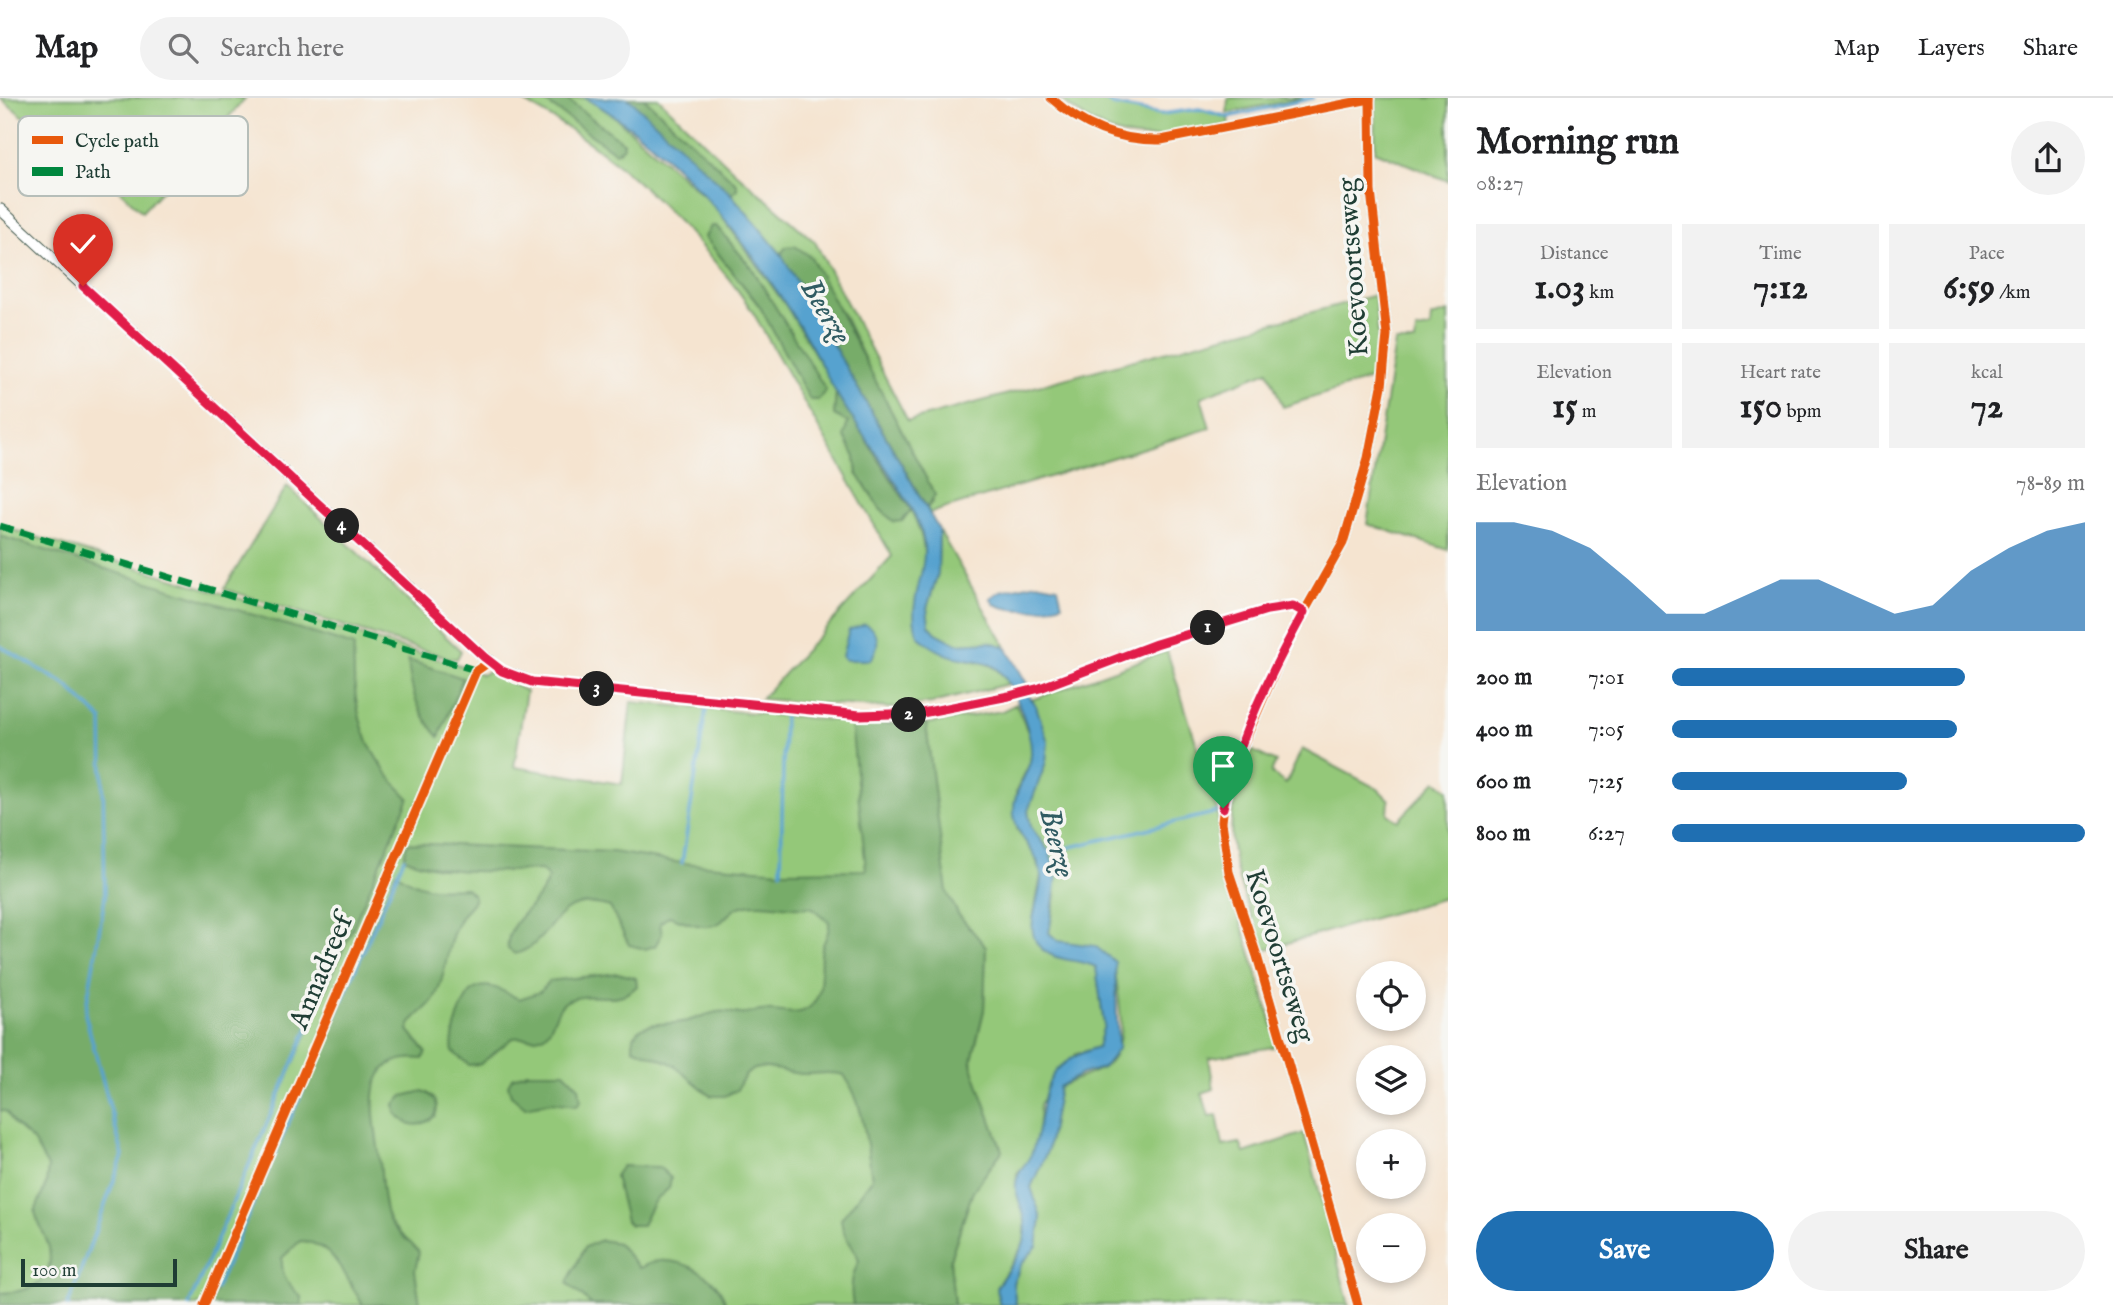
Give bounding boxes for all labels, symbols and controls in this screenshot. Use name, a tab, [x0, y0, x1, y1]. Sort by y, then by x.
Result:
search box	[140, 17, 630, 80]
text: Map	[35, 27, 98, 69]
icon: search	[164, 29, 202, 67]
text: Search here	[220, 32, 344, 65]
text: Map	[1834, 33, 1880, 64]
text: Layers	[1918, 33, 1985, 64]
text: Share	[2023, 33, 2078, 64]
legend	[18, 116, 248, 196]
text: Morning run	[1476, 119, 1679, 167]
button: share	[2011, 121, 2085, 195]
text: Cycle path	[75, 130, 159, 154]
text: Path	[75, 161, 111, 185]
text: 08:27	[1476, 169, 1524, 198]
street label: Koevoortseweg	[1330, 176, 1378, 358]
pin	[53, 214, 113, 286]
icon: check	[64, 225, 102, 263]
text: Distance	[1540, 242, 1609, 266]
text: Time	[1759, 242, 1802, 266]
text: Pace	[1969, 242, 2005, 266]
text: 1.03	[1534, 266, 1585, 311]
text: 7:12	[1753, 266, 1808, 311]
text: 6:59	[1943, 266, 1995, 311]
water label: Beerze	[791, 272, 859, 352]
text: km	[1585, 281, 1614, 305]
text: /km	[1995, 281, 2031, 305]
text: Elevation	[1536, 361, 1612, 385]
text: Heart rate	[1740, 361, 1821, 385]
text: kcal	[1971, 361, 2003, 385]
text: 15	[1552, 385, 1578, 430]
text: 150	[1739, 385, 1782, 430]
text: 72	[1970, 385, 2003, 430]
text: m	[1578, 400, 1596, 424]
text: bpm	[1782, 400, 1822, 424]
text: Elevation	[1476, 469, 1567, 498]
text: 78–89 m	[2016, 469, 2085, 498]
pin: 4	[324, 508, 360, 544]
text: 4	[337, 513, 346, 537]
pin: 1	[1190, 610, 1226, 646]
text: 1	[1204, 615, 1211, 639]
text: 200 m	[1476, 663, 1532, 692]
text: 7:01	[1588, 663, 1625, 692]
pin: 3	[580, 672, 614, 706]
text: 3	[593, 676, 600, 700]
pin: 2	[892, 698, 926, 732]
text: 2	[904, 702, 913, 726]
text: 400 m	[1476, 715, 1533, 744]
text: 7:05	[1588, 715, 1624, 744]
pin	[1193, 736, 1253, 808]
icon: arrive	[1204, 747, 1242, 785]
text: 600 m	[1476, 767, 1531, 796]
text: 7:25	[1588, 767, 1624, 796]
water label: Beerze	[1029, 804, 1083, 882]
text: 800 m	[1476, 819, 1530, 848]
text: 6:27	[1588, 819, 1625, 848]
street label: Koevoortseweg	[1236, 865, 1322, 1048]
street label: Annadreef	[282, 905, 364, 1036]
map controls	[1356, 961, 1426, 1283]
button: locate	[1356, 961, 1426, 1031]
button: layers	[1356, 1045, 1426, 1115]
button: +	[1356, 1129, 1426, 1199]
button: Save	[1476, 1211, 1774, 1291]
button: Share	[1788, 1211, 2085, 1291]
button: −	[1356, 1213, 1426, 1283]
scale bar	[21, 1256, 177, 1288]
text: 100 m	[32, 1259, 76, 1283]

